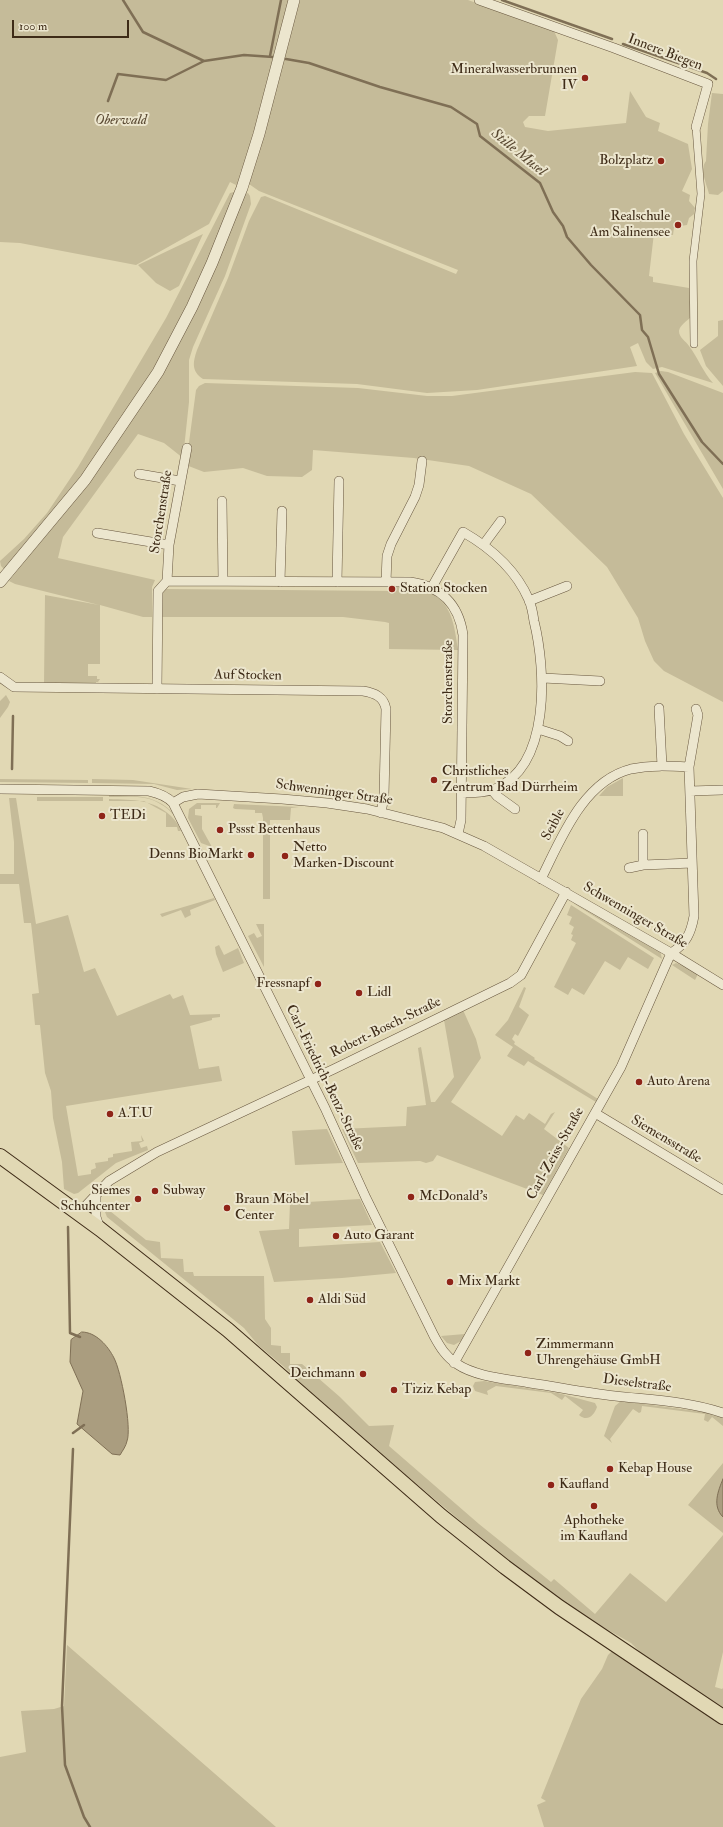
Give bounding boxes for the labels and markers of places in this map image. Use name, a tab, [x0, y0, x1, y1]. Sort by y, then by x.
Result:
place label: Mineralwasserbrunnen IV	[450, 62, 577, 94]
marker: Mineralwasserbrunnen IV	[580, 73, 590, 83]
place label: Bolzplatz	[599, 153, 653, 169]
marker: Bolzplatz	[656, 156, 666, 166]
place label: Realschule Am Salinensee	[590, 209, 670, 242]
marker: Realschule Am Salinensee	[673, 220, 683, 230]
place label: Station Stocken	[400, 581, 487, 597]
marker: Station Stocken	[387, 584, 397, 594]
place label: Christliches Zentrum Bad Dürrheim	[442, 764, 578, 796]
marker: Christliches Zentrum Bad Dürrheim	[429, 775, 439, 785]
place label: TEDi	[110, 808, 146, 824]
marker: TEDi	[97, 811, 107, 821]
place label: Pssst Bettenhaus	[228, 822, 320, 838]
marker: Pssst Bettenhaus	[215, 825, 225, 835]
place label: Netto Marken-Discount	[293, 840, 394, 872]
place label: Denns BioMarkt	[149, 847, 243, 863]
marker: Denns BioMarkt	[246, 850, 256, 860]
marker: Netto Marken-Discount	[280, 851, 290, 861]
place label: Fressnapf	[256, 976, 310, 992]
marker: Fressnapf	[313, 979, 323, 989]
place label: Lidl	[367, 985, 391, 1001]
marker: Lidl	[354, 988, 364, 998]
place label: Auto Arena	[647, 1074, 710, 1090]
marker: Auto Arena	[634, 1077, 644, 1087]
place label: A.T.U	[118, 1106, 153, 1122]
marker: A.T.U	[105, 1109, 115, 1119]
place label: Siemes Schuhcenter	[60, 1183, 130, 1216]
place label: Subway	[163, 1183, 205, 1199]
marker: Subway	[150, 1186, 160, 1196]
place label: McDonald's	[419, 1189, 488, 1205]
place label: Braun Möbel Center	[235, 1192, 309, 1224]
marker: McDonald's	[406, 1192, 416, 1202]
marker: Siemes Schuhcenter	[133, 1194, 143, 1204]
marker: Braun Möbel Center	[222, 1203, 232, 1213]
place label: Auto Garant	[344, 1228, 414, 1244]
marker: Auto Garant	[331, 1231, 341, 1241]
place label: Mix Markt	[458, 1274, 520, 1290]
marker: Mix Markt	[445, 1277, 455, 1287]
place label: Aldi Süd	[318, 1292, 366, 1308]
marker: Aldi Süd	[305, 1295, 315, 1305]
place label: Zimmermann Uhrengehäuse GmbH	[536, 1337, 661, 1370]
marker: Zimmermann Uhrengehäuse GmbH	[523, 1348, 533, 1358]
place label: Deichmann	[290, 1366, 355, 1382]
marker: Deichmann	[358, 1369, 368, 1379]
place label: Tiziz Kebap	[402, 1382, 471, 1398]
marker: Tiziz Kebap	[389, 1385, 399, 1395]
place label: Kebap House	[618, 1461, 692, 1477]
marker: Kebap House	[605, 1464, 615, 1474]
place label: Kaufland	[559, 1477, 609, 1493]
marker: Kaufland	[546, 1480, 556, 1490]
marker: Aphotheke im Kaufland	[589, 1501, 599, 1511]
place label: Aphotheke im Kaufland	[560, 1513, 628, 1546]

